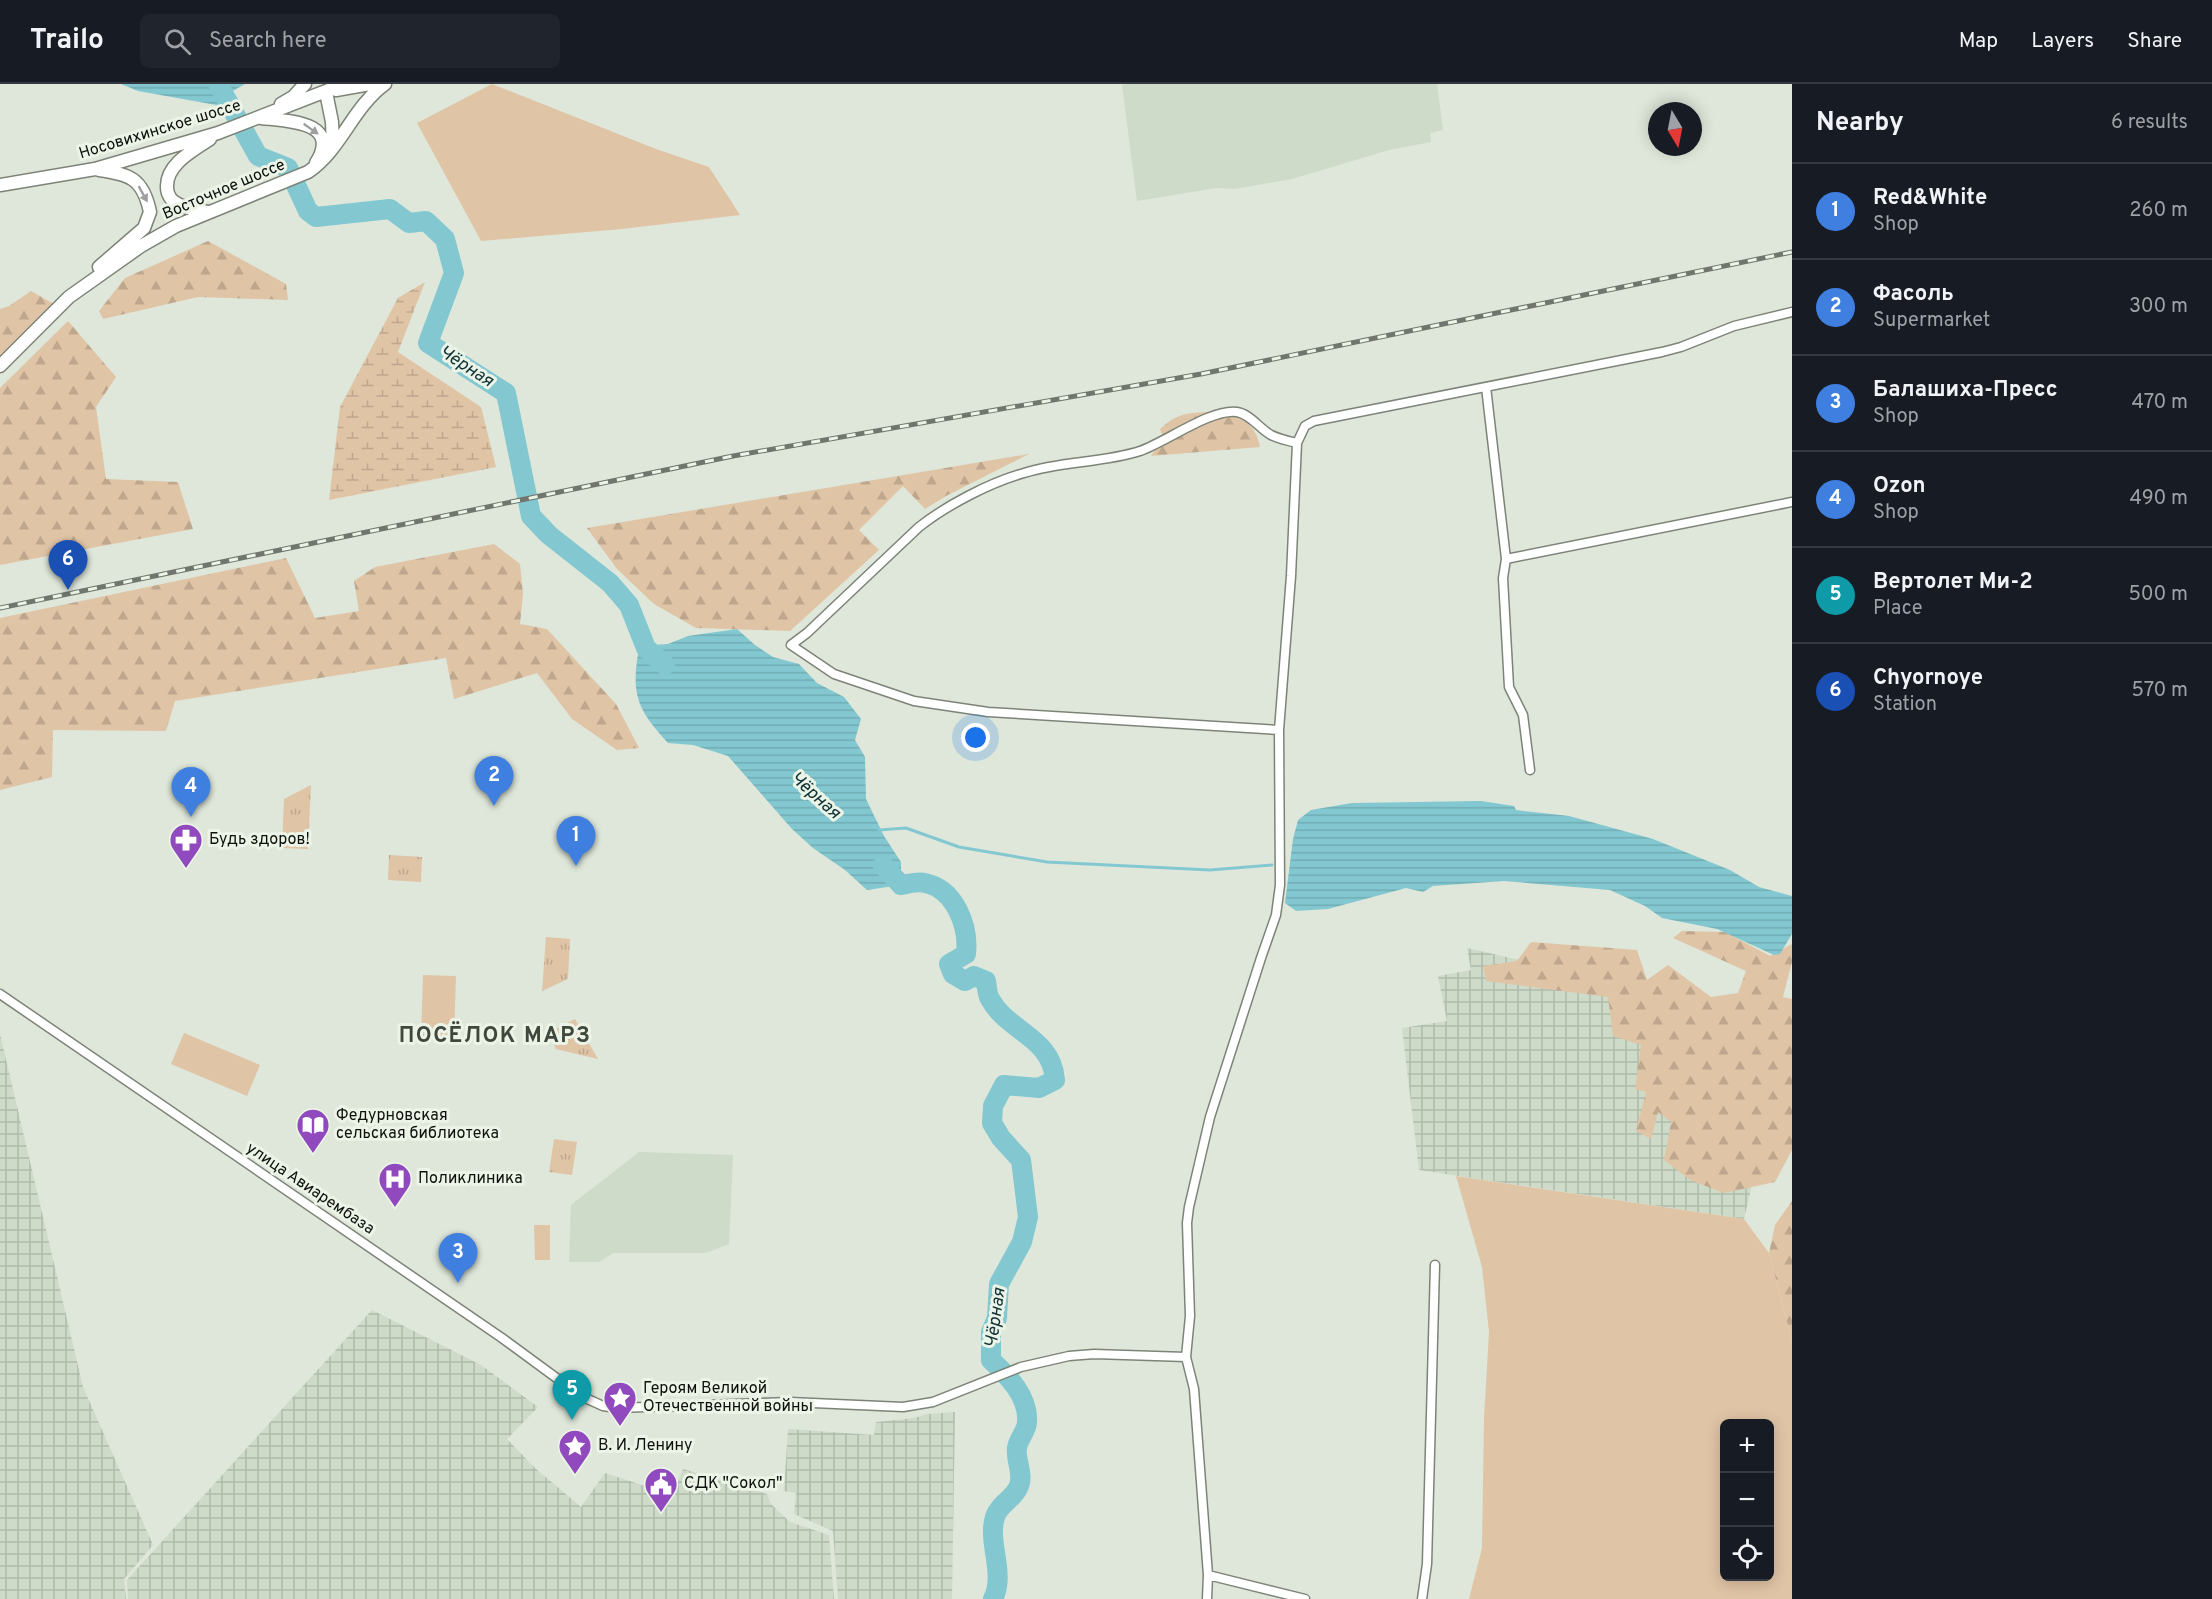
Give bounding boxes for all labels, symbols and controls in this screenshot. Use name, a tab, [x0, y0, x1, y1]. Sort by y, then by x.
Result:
search box	[140, 14, 560, 68]
text: Trailo	[30, 23, 104, 59]
icon: search	[161, 25, 194, 58]
text: Search here	[209, 28, 326, 55]
text: Map	[1959, 28, 1998, 55]
text: Layers	[2031, 28, 2094, 55]
text: Share	[2127, 28, 2182, 55]
street label: Носовихинское шоссе	[77, 96, 243, 164]
north arrow	[1648, 102, 1702, 156]
text: Nearby	[1816, 107, 1904, 140]
text: 6 results	[2111, 110, 2188, 136]
one-way arrow	[302, 123, 319, 134]
street label: Восточное шоссе	[160, 155, 288, 225]
text: Red&White	[1873, 185, 1987, 212]
one-way arrow	[138, 186, 148, 203]
text: 1	[1832, 198, 1840, 224]
text: 260 m	[2129, 198, 2188, 224]
text: Shop	[1873, 212, 1919, 238]
text: Фасоль	[1873, 281, 1954, 308]
text: 2	[1829, 294, 1842, 320]
text: 300 m	[2129, 294, 2188, 320]
text: Supermarket	[1873, 308, 1990, 334]
water label: Чёрная	[435, 341, 498, 393]
text: Балашиха-Пресс	[1873, 377, 2058, 404]
text: 3	[1830, 390, 1842, 416]
text: 470 m	[2131, 390, 2188, 416]
text: Shop	[1873, 404, 1919, 430]
text: Ozon	[1873, 473, 1926, 500]
text: 4	[1829, 486, 1842, 512]
text: 490 m	[2130, 486, 2188, 512]
text: Shop	[1873, 500, 1919, 526]
pin: 6	[48, 540, 88, 590]
text: Вертолет Ми-2	[1873, 569, 2033, 596]
text: 5	[1829, 582, 1842, 608]
text: 500 m	[2128, 582, 2188, 608]
text: Place	[1873, 596, 1923, 622]
text: Chyornoye	[1873, 665, 1983, 692]
text: 6	[1829, 678, 1842, 704]
text: 570 m	[2131, 678, 2188, 704]
text: Station	[1873, 692, 1937, 718]
your location	[961, 723, 990, 752]
pin: 2	[474, 756, 514, 806]
water label: Чёрная	[785, 767, 846, 825]
pin: 4	[172, 768, 210, 817]
pin: 1	[556, 816, 596, 866]
pharmacy icon: Будь здоров!	[168, 822, 204, 869]
place label: Будь здоров!	[209, 830, 310, 850]
district label: ПОСЁЛОК МАРЗ	[399, 1021, 591, 1050]
place label: Федурновская сельская библиотека	[336, 1106, 499, 1144]
library icon: Федурновская сельская библиотека	[295, 1107, 331, 1154]
street label: улица Авиарембаза	[242, 1139, 378, 1239]
hospital icon: Поликлиника	[377, 1161, 413, 1208]
place label: Поликлиника	[418, 1169, 523, 1189]
pin: 3	[438, 1234, 478, 1283]
water label: Чёрная	[980, 1286, 1012, 1349]
pin: 5	[552, 1370, 592, 1420]
place label: Героям Великой Отечественной войны	[643, 1379, 813, 1417]
place icon: Героям Великой Отечественной войны	[602, 1380, 638, 1427]
map controls	[1720, 1419, 1774, 1581]
button: +	[1720, 1419, 1774, 1473]
place icon: В. И. Ленину	[557, 1428, 593, 1475]
place label: В. И. Ленину	[598, 1436, 693, 1456]
public building icon: СДК "Сокол"	[643, 1466, 679, 1513]
button: −	[1720, 1473, 1774, 1527]
place label: СДК "Сокол"	[684, 1474, 783, 1494]
button: locate	[1720, 1527, 1774, 1581]

